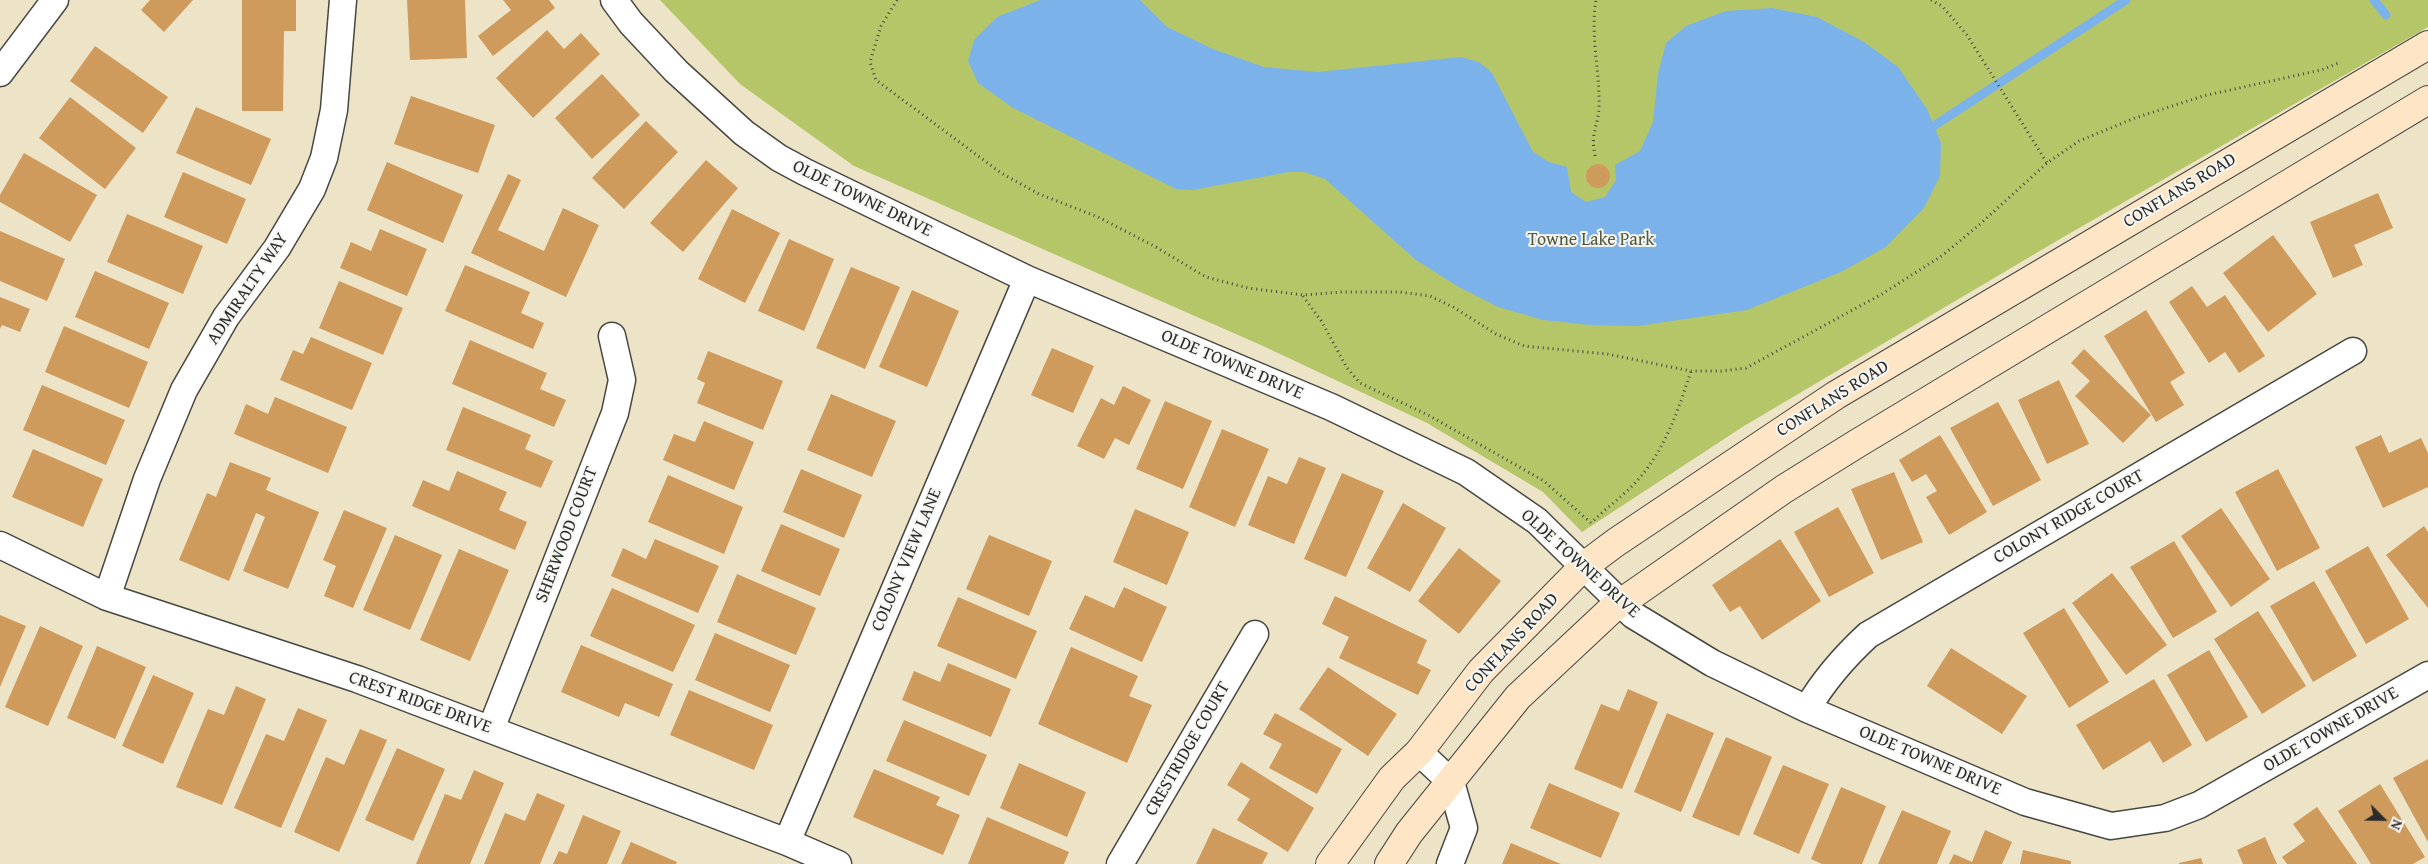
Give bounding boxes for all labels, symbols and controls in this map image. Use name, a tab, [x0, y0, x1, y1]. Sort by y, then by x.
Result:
street label: CONFLANS ROAD	[2120, 149, 2240, 233]
street label: OLDE TOWNE DRIVE	[789, 156, 935, 242]
street label: ADMIRALTY WAY	[203, 229, 293, 349]
park label: Towne Lake Park	[1528, 229, 1654, 251]
street label: OLDE TOWNE DRIVE	[1158, 325, 1306, 405]
street label: CONFLANS ROAD	[1773, 356, 1893, 442]
street label: SHERWOOD COURT	[531, 464, 603, 606]
street label: COLONY RIDGE COURT	[1990, 465, 2148, 569]
street label: COLONY VIEW LANE	[867, 485, 947, 635]
street label: OLDE TOWNE DRIVE	[1516, 505, 1644, 623]
street label: CONFLANS ROAD	[1460, 589, 1564, 697]
street label: CREST RIDGE DRIVE	[346, 667, 494, 739]
street label: CRESTRIDGE COURT	[1141, 678, 1235, 820]
street label: OLDE TOWNE DRIVE	[2260, 682, 2402, 778]
street label: OLDE TOWNE DRIVE	[1856, 721, 2004, 801]
north arrow	[2358, 794, 2408, 844]
text: N	[2386, 817, 2408, 833]

